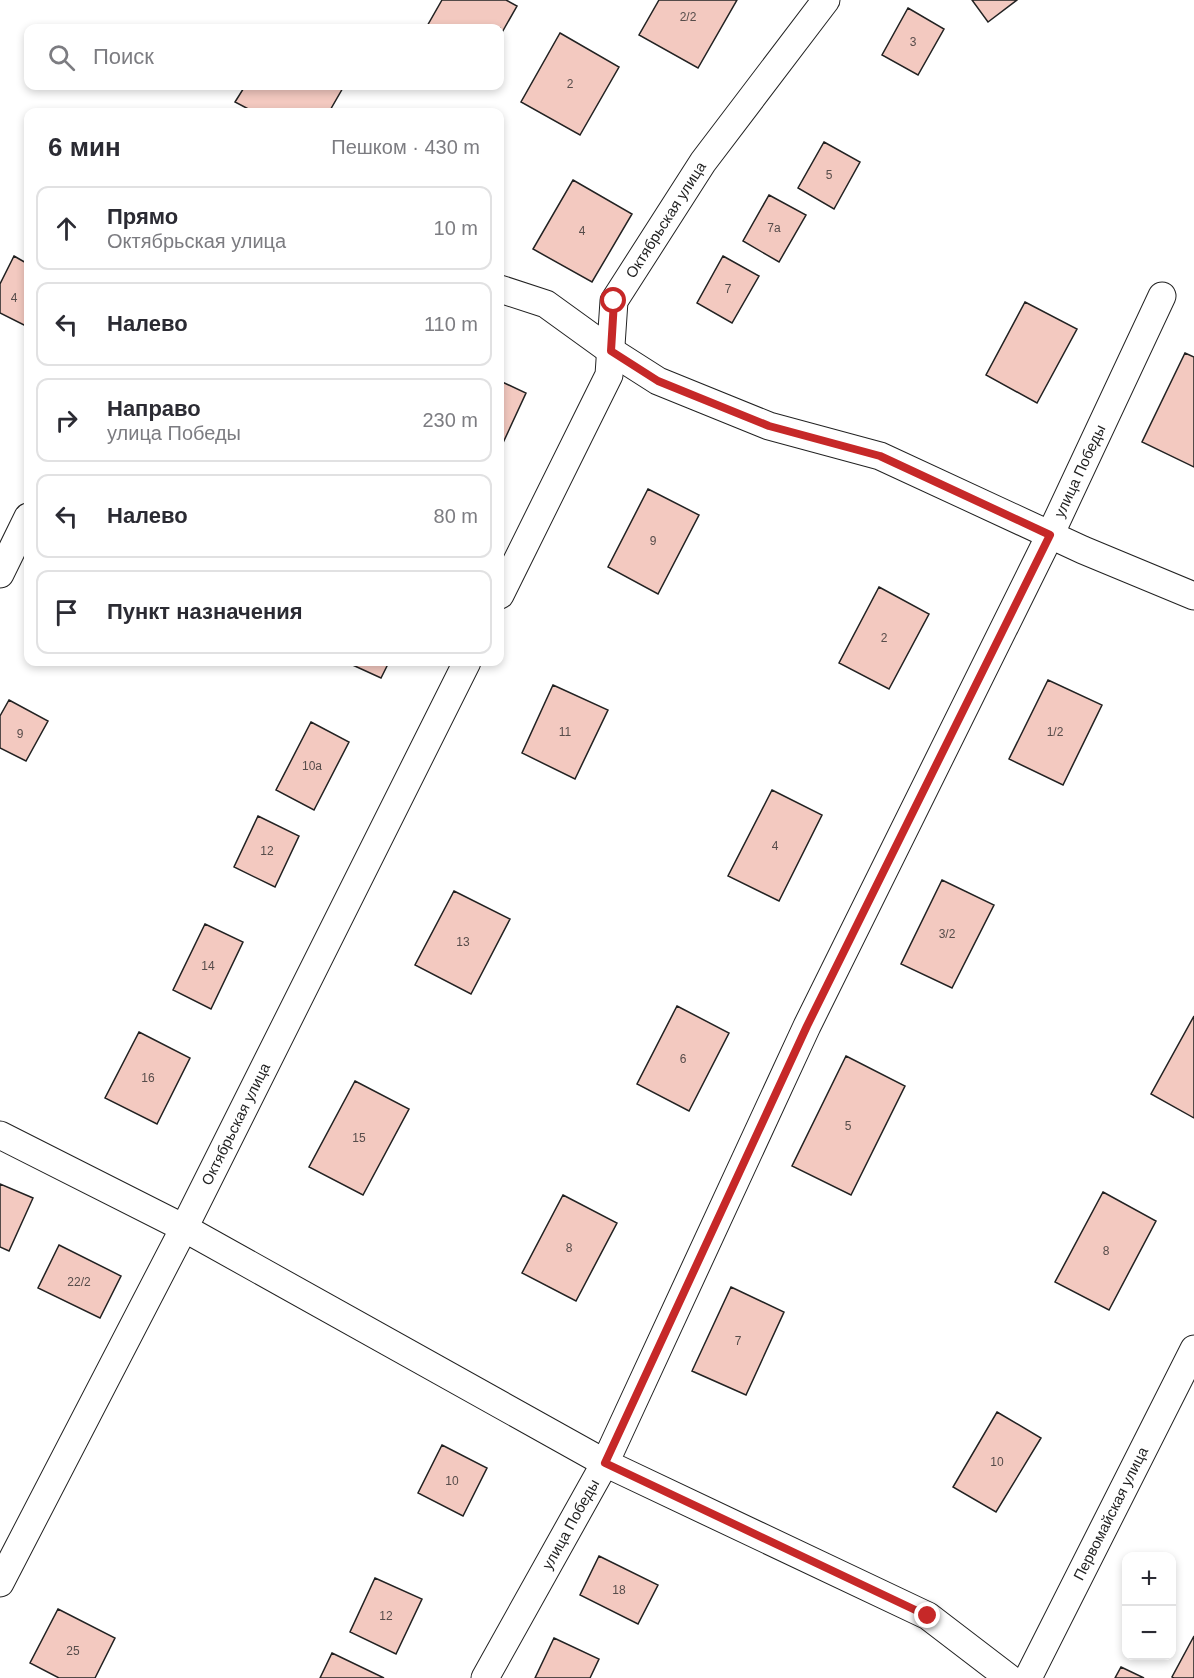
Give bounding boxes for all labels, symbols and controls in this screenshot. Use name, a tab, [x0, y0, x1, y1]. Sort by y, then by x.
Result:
house number: 2/2	[680, 10, 697, 24]
search box	[24, 24, 504, 90]
house number: 3	[910, 35, 917, 49]
icon: search	[45, 41, 78, 74]
text: Поиск	[93, 44, 154, 69]
house number: 2	[567, 77, 574, 91]
text: 6 мин	[48, 132, 121, 162]
text: Пешком · 430 m	[331, 136, 480, 158]
street label: Октябрьская улица	[622, 158, 709, 281]
house number: 5	[826, 168, 833, 182]
text: Прямо	[107, 204, 178, 229]
icon: ahead	[50, 212, 83, 245]
text: 10 m	[434, 217, 478, 239]
house number: 7а	[767, 221, 781, 235]
house number: 4	[579, 224, 586, 238]
text: Октябрьская улица	[107, 230, 286, 252]
house number: 7	[725, 282, 732, 296]
route start	[600, 287, 626, 313]
house number: 4	[11, 291, 18, 305]
icon: left	[50, 308, 83, 341]
text: Налево	[107, 311, 188, 336]
text: 110 m	[424, 313, 478, 335]
text: Направо	[107, 396, 201, 421]
icon: right	[50, 404, 83, 437]
text: 230 m	[422, 409, 478, 431]
text: улица Победы	[107, 422, 241, 444]
street label: улица Победы	[1050, 422, 1108, 520]
icon: left	[50, 500, 83, 533]
text: Налево	[107, 503, 188, 528]
text: 80 m	[434, 505, 478, 527]
house number: 9	[650, 534, 657, 548]
icon: arrive	[50, 596, 83, 629]
text: Пункт назначения	[107, 599, 303, 624]
house number: 2	[881, 631, 888, 645]
house number: 11	[559, 725, 572, 739]
house number: 1/2	[1047, 725, 1064, 739]
house number: 9	[17, 727, 24, 741]
house number: 10а	[302, 759, 322, 773]
house number: 4	[772, 839, 779, 853]
house number: 12	[260, 844, 274, 858]
house number: 3/2	[939, 927, 956, 941]
house number: 13	[456, 935, 470, 949]
house number: 14	[201, 959, 215, 973]
house number: 6	[680, 1052, 687, 1066]
street label: Октябрьская улица	[198, 1059, 273, 1188]
house number: 16	[141, 1071, 155, 1085]
house number: 5	[845, 1119, 852, 1133]
house number: 15	[352, 1131, 366, 1145]
house number: 8	[566, 1241, 573, 1255]
house number: 8	[1103, 1244, 1110, 1258]
house number: 22/2	[67, 1275, 91, 1289]
house number: 7	[735, 1334, 742, 1348]
street label: Первомайская улица	[1070, 1443, 1151, 1583]
house number: 10	[990, 1455, 1004, 1469]
house number: 10	[445, 1474, 459, 1488]
street label: улица Победы	[538, 1476, 602, 1572]
map controls	[1122, 1552, 1176, 1660]
button: +	[1122, 1552, 1176, 1606]
house number: 18	[612, 1583, 626, 1597]
route end	[914, 1602, 940, 1628]
button: −	[1122, 1606, 1176, 1660]
house number: 12	[379, 1609, 393, 1623]
house number: 25	[66, 1644, 80, 1658]

